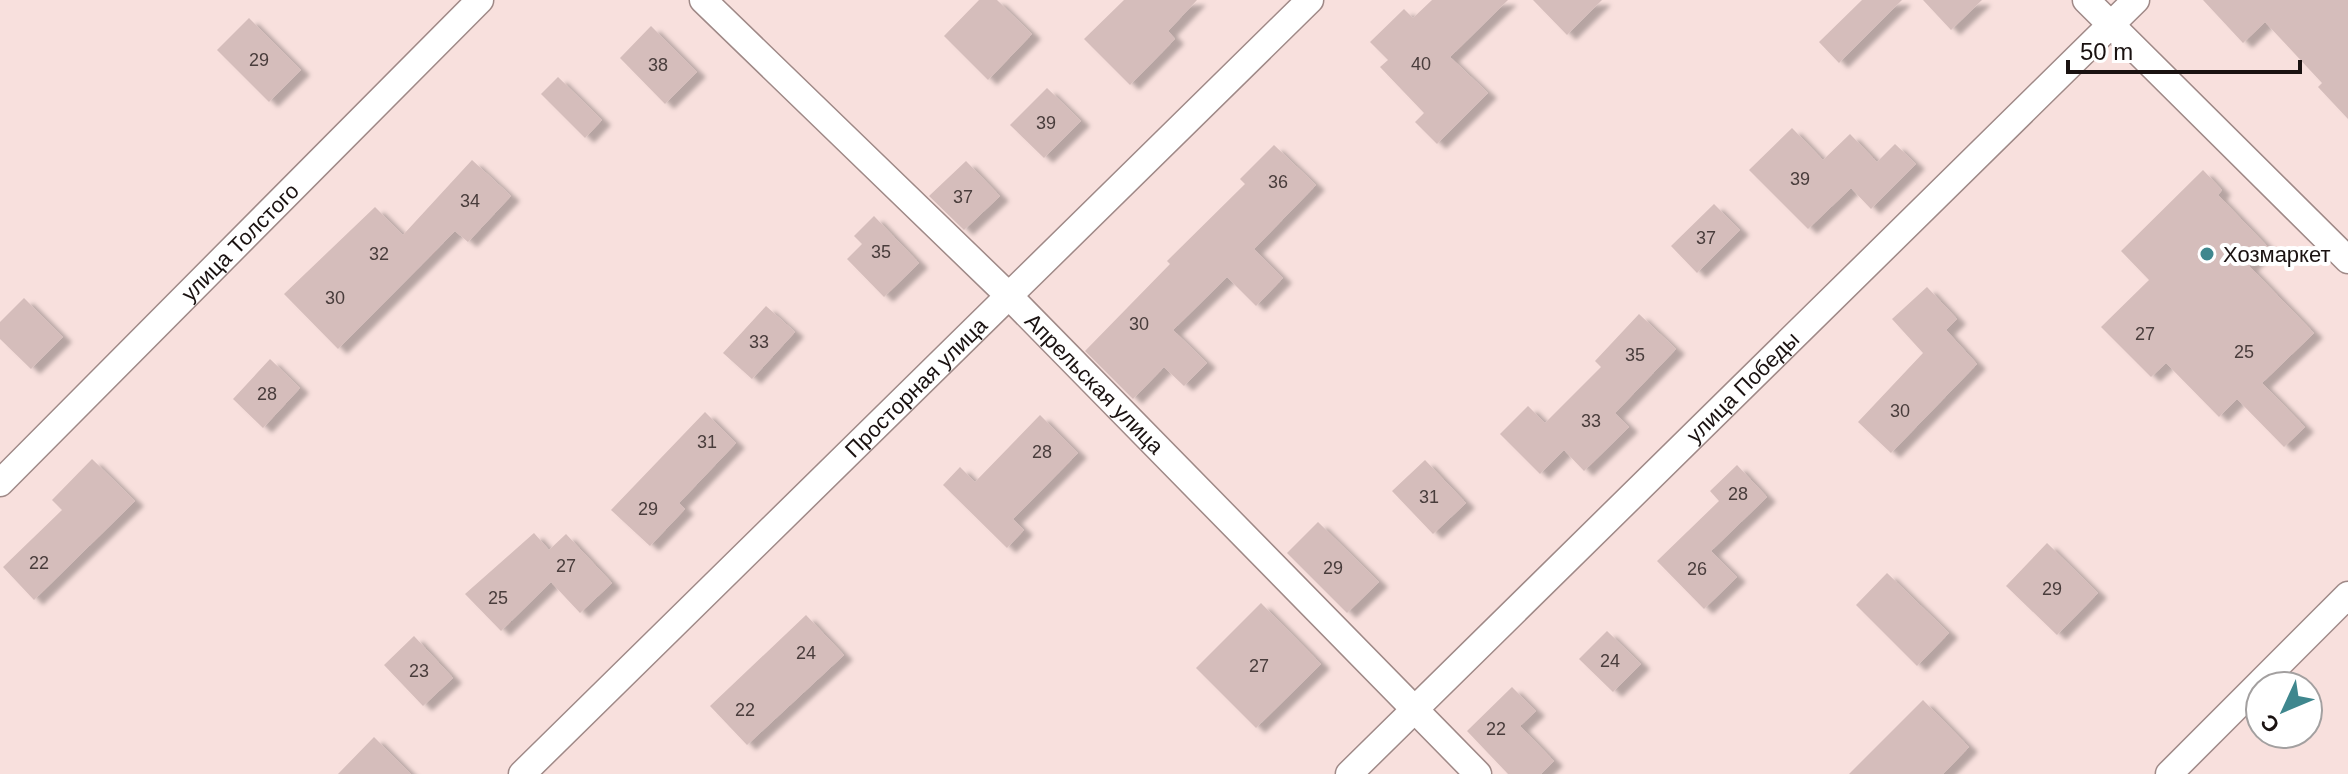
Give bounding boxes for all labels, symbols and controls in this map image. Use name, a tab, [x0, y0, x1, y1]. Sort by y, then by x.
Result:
scale bar	[2068, 24, 2300, 74]
text: 50 m	[2080, 38, 2133, 65]
house number: 29	[249, 50, 269, 70]
house number: 40	[1411, 54, 1431, 74]
house number: 38	[648, 55, 668, 75]
house number: 39	[1036, 113, 1056, 133]
house number: 39	[1790, 169, 1810, 189]
house number: 36	[1268, 172, 1288, 192]
street label: улица Толстого	[176, 178, 304, 306]
house number: 37	[953, 187, 973, 207]
house number: 34	[460, 191, 480, 211]
house number: 37	[1696, 228, 1716, 248]
house number: 35	[871, 242, 891, 262]
place label: Хозмаркет	[2223, 242, 2331, 267]
house number: 32	[369, 244, 389, 264]
marker: Хозмаркет	[2198, 245, 2216, 263]
house number: 30	[325, 288, 345, 308]
street label: Апрельская улица	[1020, 308, 1169, 460]
street label: Просторная улица	[840, 312, 993, 463]
house number: 30	[1129, 314, 1149, 334]
house number: 27	[2135, 324, 2155, 344]
street label: улица Победы	[1682, 327, 1804, 448]
house number: 33	[749, 332, 769, 352]
house number: 25	[2234, 342, 2254, 362]
house number: 35	[1625, 345, 1645, 365]
house number: 28	[257, 384, 277, 404]
house number: 30	[1890, 401, 1910, 421]
house number: 33	[1581, 411, 1601, 431]
house number: 31	[697, 432, 717, 452]
house number: 28	[1032, 442, 1052, 462]
house number: 28	[1728, 484, 1748, 504]
house number: 31	[1419, 487, 1439, 507]
house number: 29	[638, 499, 658, 519]
house number: 22	[29, 553, 49, 573]
house number: 27	[556, 556, 576, 576]
house number: 29	[1323, 558, 1343, 578]
house number: 26	[1687, 559, 1707, 579]
house number: 29	[2042, 579, 2062, 599]
house number: 25	[488, 588, 508, 608]
house number: 24	[796, 643, 816, 663]
house number: 24	[1600, 651, 1620, 671]
house number: 27	[1249, 656, 1269, 676]
house number: 23	[409, 661, 429, 681]
north arrow	[2244, 670, 2324, 750]
house number: 22	[735, 700, 755, 720]
text: С	[2255, 709, 2284, 738]
house number: 22	[1486, 719, 1506, 739]

